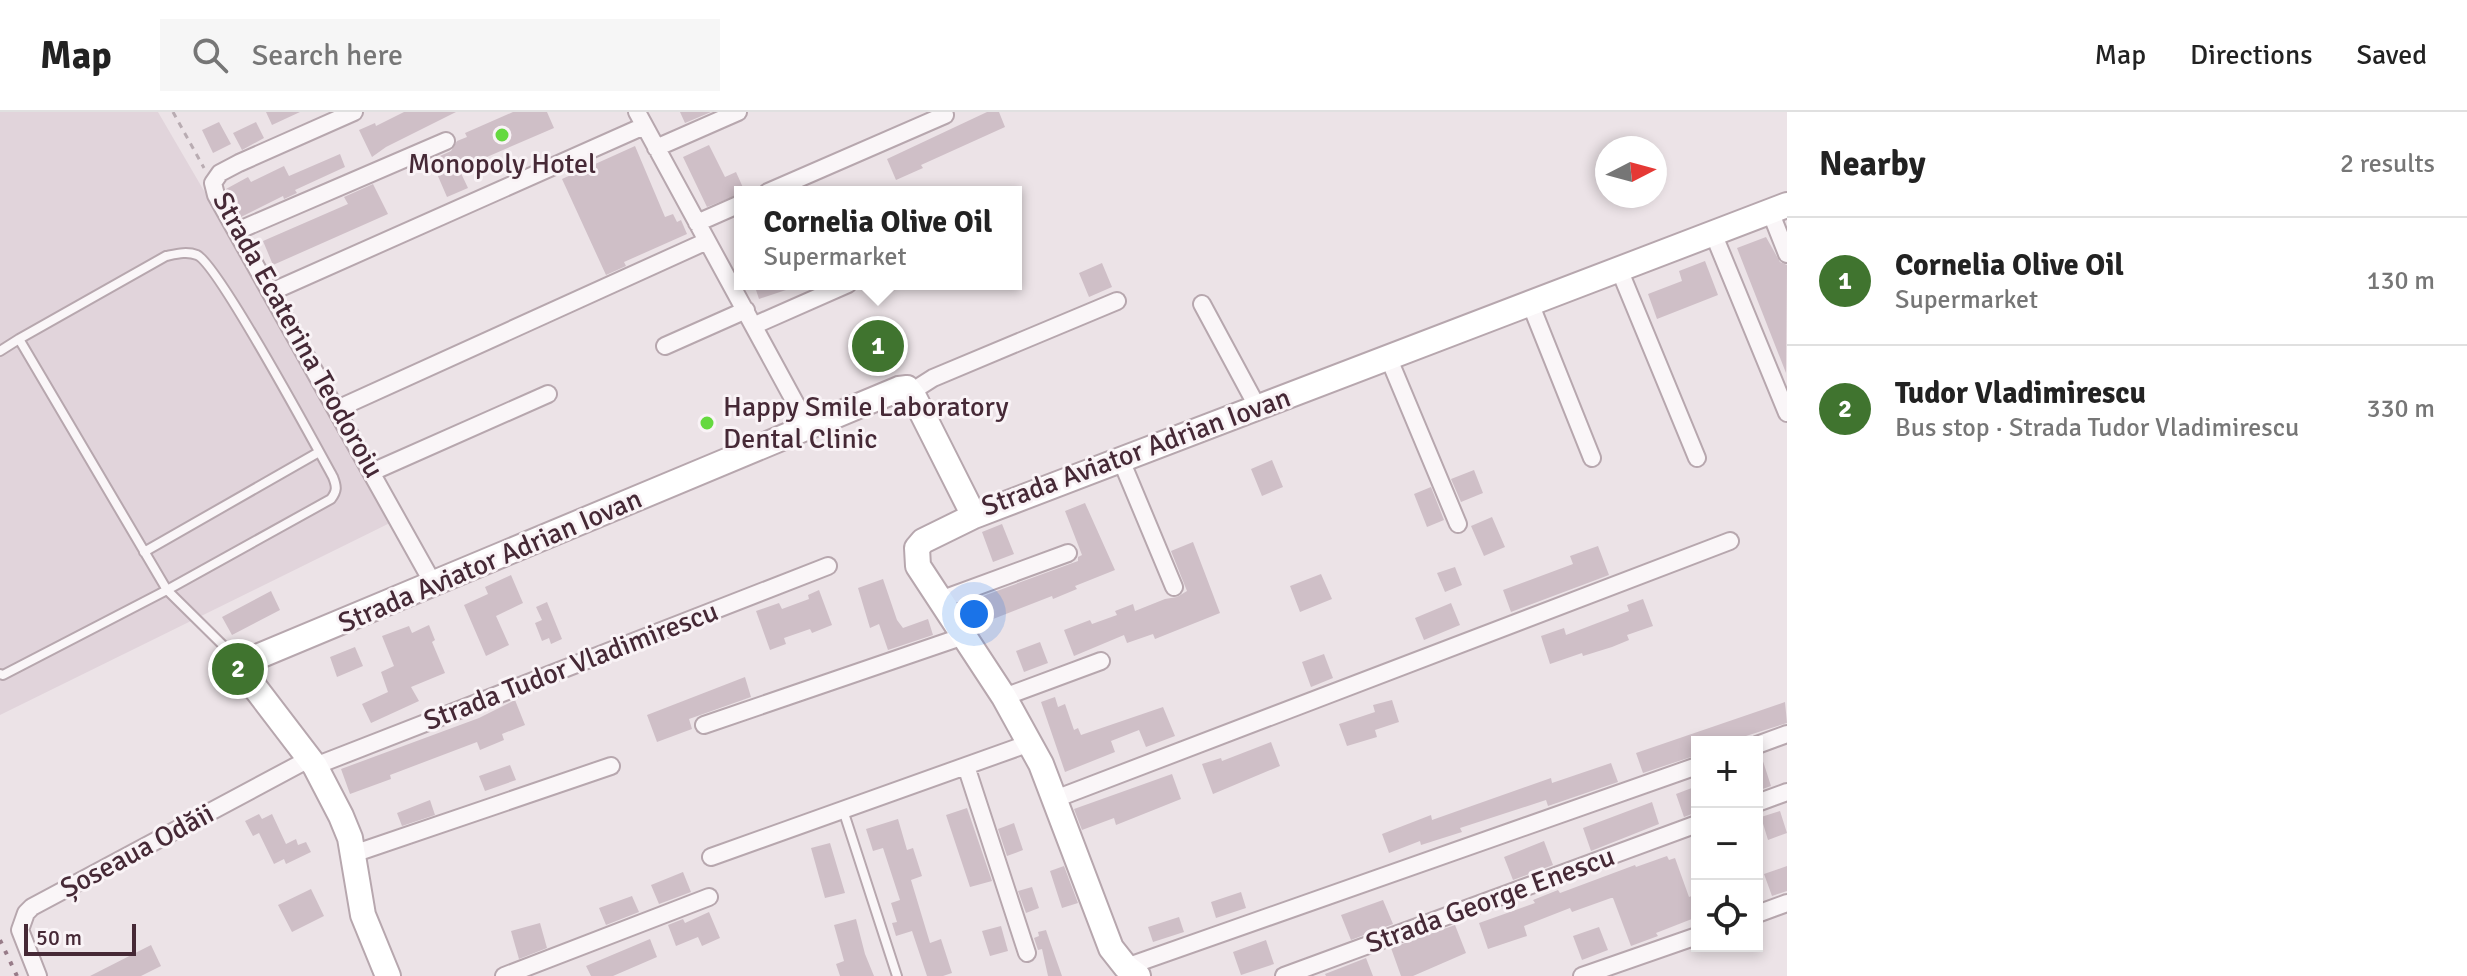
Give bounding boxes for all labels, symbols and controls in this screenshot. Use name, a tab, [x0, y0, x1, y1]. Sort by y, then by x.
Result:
search box	[160, 19, 720, 91]
text: Map	[40, 32, 112, 79]
icon: search	[188, 33, 232, 77]
text: Search here	[252, 37, 403, 74]
text: Map	[2094, 38, 2146, 72]
text: Directions	[2190, 38, 2312, 72]
text: Saved	[2356, 38, 2427, 72]
marker: Monopoly Hotel	[493, 126, 511, 144]
north arrow	[1595, 136, 1667, 208]
text: Nearby	[1819, 143, 1926, 185]
place label: Monopoly Hotel	[408, 147, 596, 181]
text: 2 results	[2340, 148, 2435, 180]
street label: Strada Ecaterina Teodoroiu	[205, 186, 391, 484]
popup	[734, 186, 1022, 290]
text: Cornelia Olive Oil	[764, 204, 992, 241]
text: Supermarket	[764, 241, 907, 273]
text: Cornelia Olive Oil	[1895, 247, 2124, 284]
text: 1	[1838, 265, 1852, 297]
text: 130 m	[2366, 265, 2435, 297]
text: Supermarket	[1895, 284, 2038, 316]
pin: 1	[852, 316, 904, 376]
text: Tudor Vladimirescu	[1895, 375, 2146, 412]
street label: Strada Aviator Adrian Iovan	[977, 380, 1295, 524]
place label: Happy Smile Laboratory Dental Clinic	[723, 390, 1009, 456]
text: 2	[1838, 393, 1852, 425]
text: 330 m	[2366, 393, 2435, 425]
text: Bus stop · Strada Tudor Vladimirescu	[1895, 412, 2299, 444]
marker: Happy Smile Laboratory Dental Clinic	[698, 414, 716, 432]
street label: Strada Aviator Adrian Iovan	[333, 482, 647, 640]
street label: Strada Tudor Vladimirescu	[419, 594, 723, 738]
your location	[954, 594, 994, 634]
pin: 2	[212, 639, 264, 699]
map controls	[1691, 736, 1763, 952]
button: +	[1691, 736, 1763, 808]
street label: Șoseaua Odăii	[54, 796, 220, 906]
button: −	[1691, 808, 1763, 880]
street label: Strada George Enescu	[1361, 839, 1619, 961]
button: locate	[1691, 880, 1763, 952]
scale bar	[24, 920, 136, 956]
text: 50 m	[36, 924, 82, 951]

